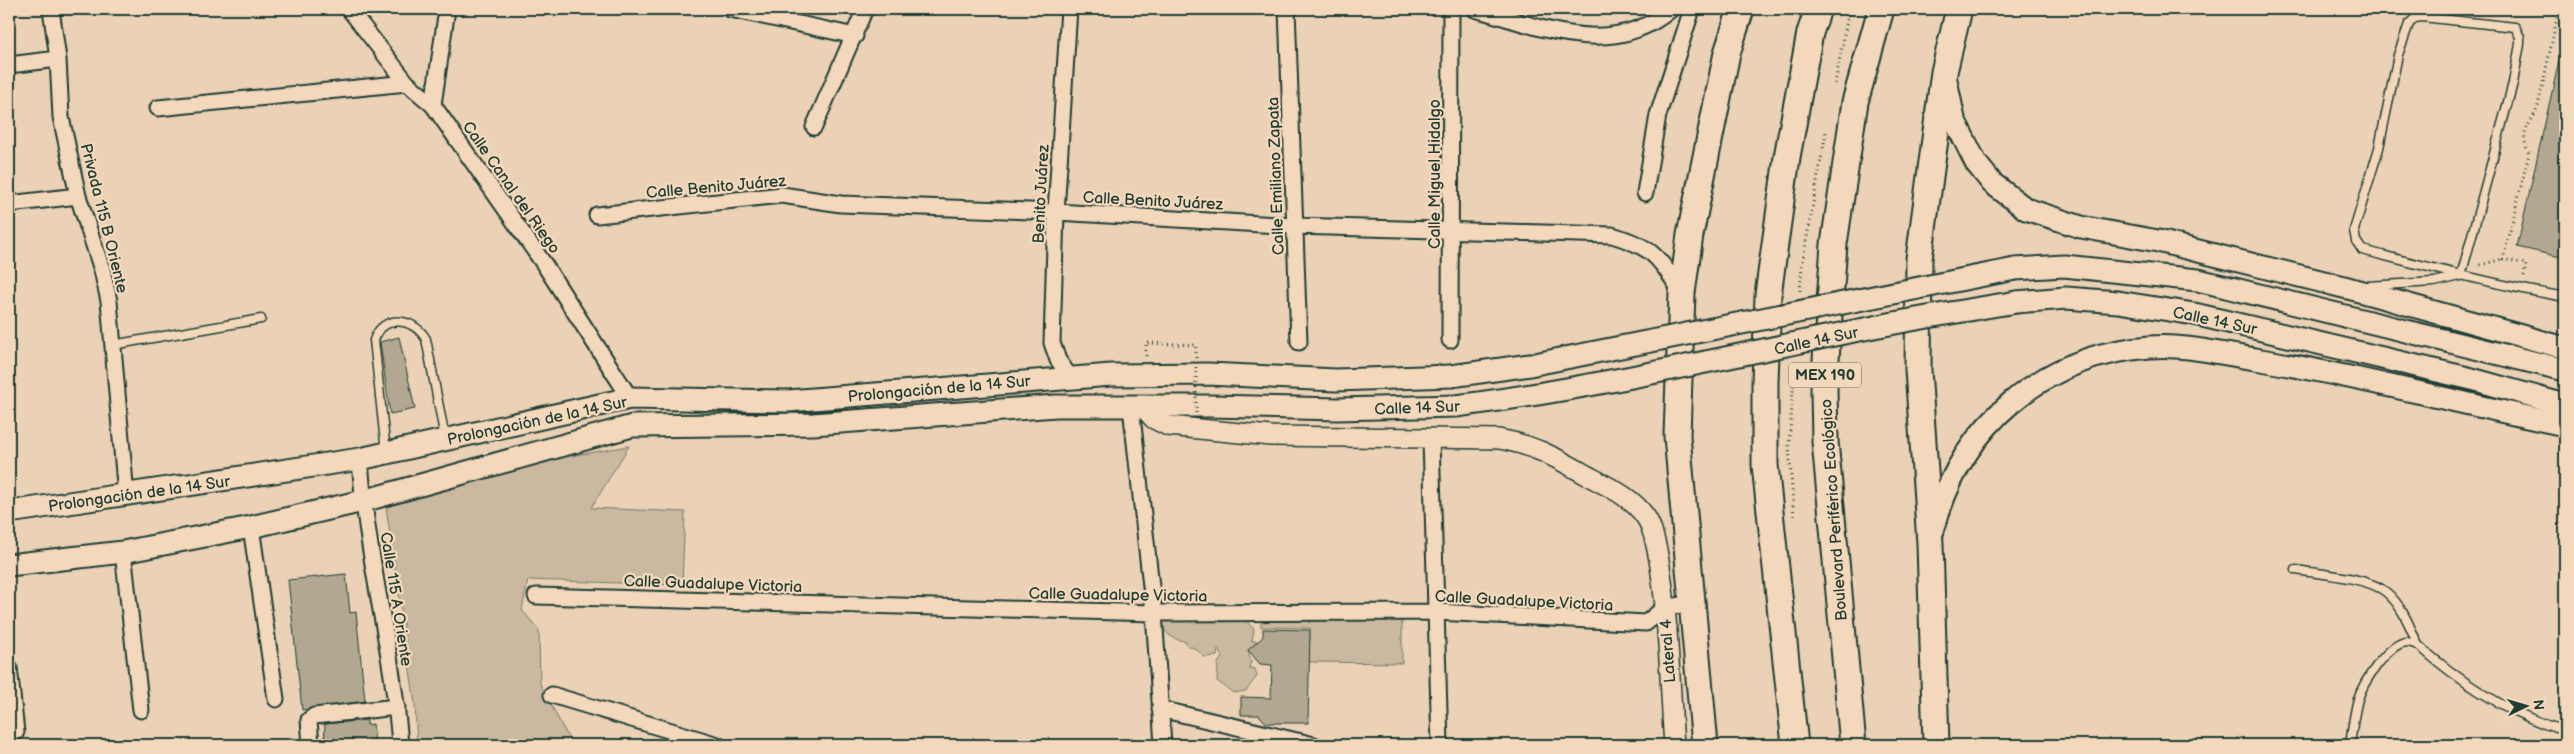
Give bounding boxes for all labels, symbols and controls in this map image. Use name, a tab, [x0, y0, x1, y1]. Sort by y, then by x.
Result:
street label: Calle Emiliano Zapata	[1264, 97, 1289, 255]
street label: Calle Miguel Hidalgo	[1426, 99, 1445, 249]
street label: Calle Canal del Riego	[458, 118, 564, 258]
street label: Privada 115 B Oriente	[76, 142, 131, 296]
street label: Benito Juárez	[1029, 144, 1054, 244]
street label: Calle Benito Juárez	[645, 172, 787, 203]
street label: Calle Benito Juárez	[1082, 188, 1224, 215]
street label: Calle 14 Sur	[2171, 303, 2259, 340]
street label: Calle 14 Sur	[1772, 323, 1860, 360]
road number: MEX 190	[1789, 362, 1861, 388]
street label: Prolongación de la 14 Sur	[847, 372, 1031, 407]
street label: Prolongación de la 14 Sur	[446, 393, 629, 450]
street label: Calle 14 Sur	[1374, 398, 1460, 419]
street label: Boulevard Periférico Ecológico	[1817, 398, 1852, 621]
street label: Prolongación de la 14 Sur	[47, 472, 232, 517]
street label: Calle 115 A Oriente	[376, 531, 416, 668]
street label: Calle Guadalupe Victoria	[623, 572, 803, 597]
street label: Calle Guadalupe Victoria	[1028, 584, 1208, 607]
street label: Calle Guadalupe Victoria	[1434, 587, 1614, 616]
street label: Lateral 4	[1657, 618, 1680, 683]
north arrow	[2502, 682, 2552, 732]
text: N	[2530, 699, 2547, 711]

